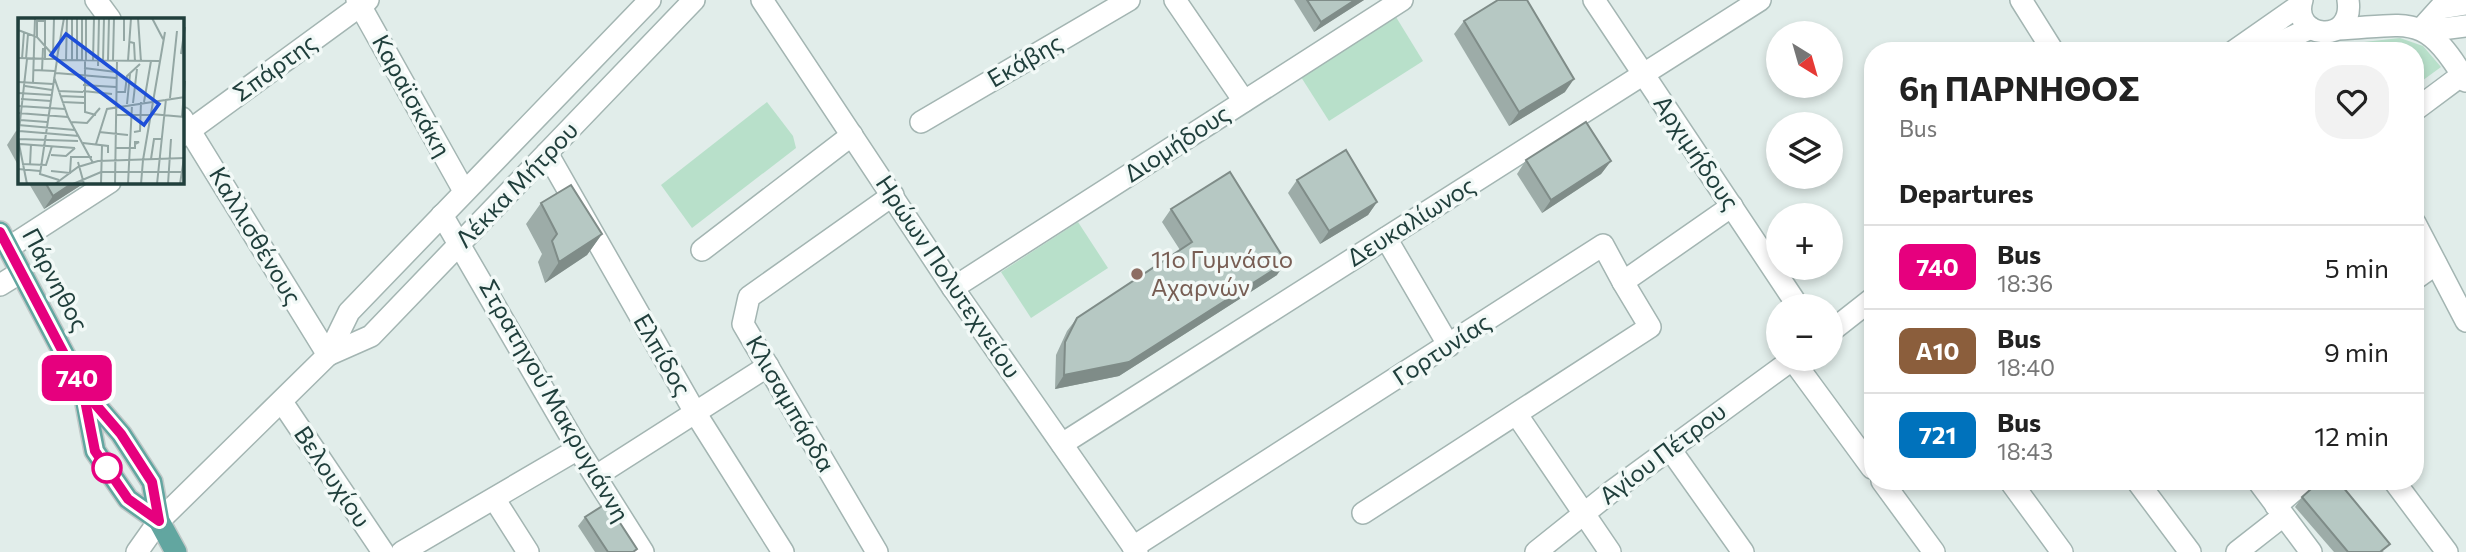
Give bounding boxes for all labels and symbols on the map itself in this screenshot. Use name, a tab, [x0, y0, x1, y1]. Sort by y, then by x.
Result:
inset map	[18, 18, 184, 184]
north arrow	[1766, 21, 1843, 98]
street label: Σπάρτης	[227, 27, 322, 107]
street label: Εκάβης	[982, 27, 1067, 93]
street label: Καραϊσκάκη	[367, 29, 458, 162]
street label: Αρχιμήδους	[1648, 89, 1746, 215]
street label: Διομήδους	[1118, 98, 1235, 188]
street label: Λέκκα Μήτρου	[449, 115, 583, 253]
street label: Καλλισθένους	[204, 161, 309, 309]
street label: Ηρώων Πολυτεχνείου	[871, 169, 1028, 383]
street label: Δευκαλίωνος	[1341, 170, 1480, 272]
street label: Πάρνηθος	[17, 223, 96, 336]
place label: 11ο Γυμνάσιο Αχαρνών	[1151, 244, 1293, 301]
marker: 11ο Γυμνάσιο Αχαρνών	[1129, 266, 1145, 282]
street label: Στρατηγού Μακρυγιάννη	[474, 274, 637, 526]
street label: Γορτυνίας	[1387, 306, 1496, 391]
street label: Ελπίδος	[628, 308, 698, 400]
street label: Κλισαμπάρδα	[741, 330, 842, 476]
line badge: 740	[37, 355, 117, 401]
street label: Αγίου Πέτρου	[1593, 396, 1731, 510]
street label: Βελουχίου	[289, 420, 378, 532]
unlabelled marker	[92, 453, 122, 483]

